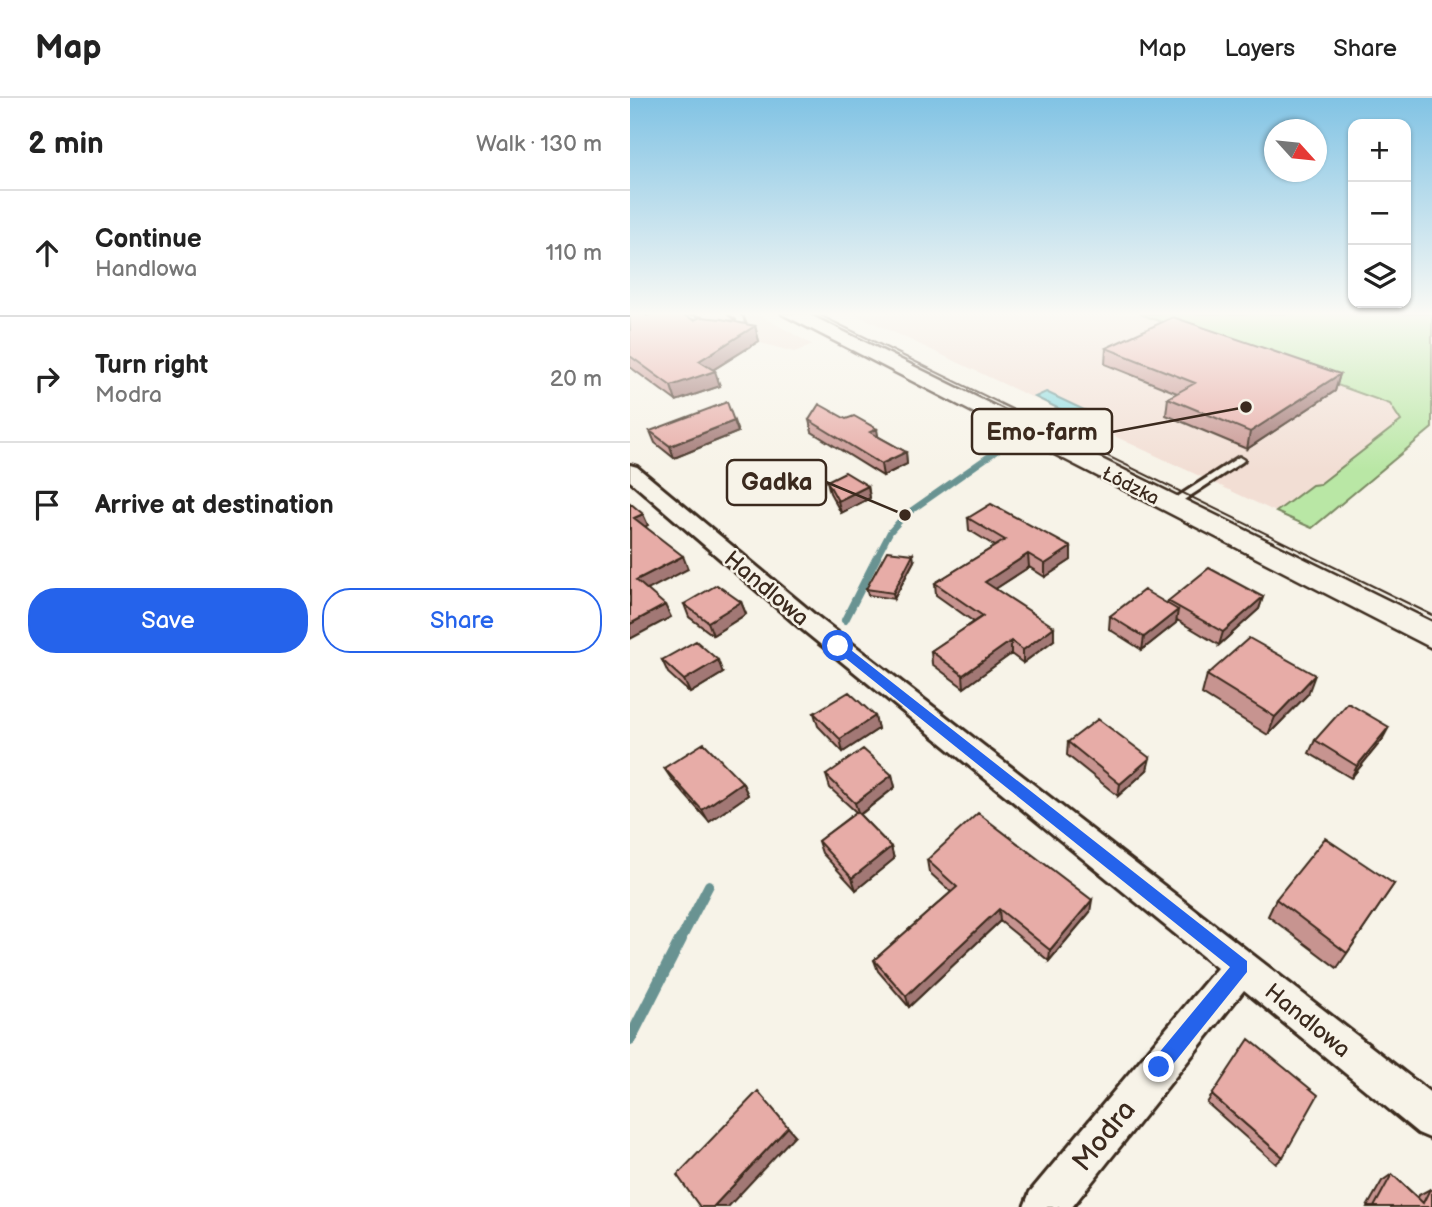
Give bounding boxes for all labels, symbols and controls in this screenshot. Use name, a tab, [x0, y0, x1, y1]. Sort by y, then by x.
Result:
text: Map	[35, 28, 101, 68]
text: Map	[1138, 34, 1186, 63]
text: Layers	[1224, 34, 1295, 63]
text: Share	[1333, 34, 1397, 63]
north arrow	[1264, 119, 1327, 182]
map controls	[1348, 119, 1411, 308]
button: +	[1348, 119, 1411, 182]
text: 2 min	[28, 126, 104, 162]
text: Walk · 130 m	[476, 130, 602, 158]
button: −	[1348, 182, 1411, 245]
text: Continue	[95, 224, 202, 255]
icon: ahead	[28, 234, 66, 272]
text: 110 m	[545, 239, 602, 267]
button: layers	[1348, 245, 1411, 308]
text: Handlowa	[95, 255, 197, 283]
text: Turn right	[95, 350, 208, 381]
icon: right	[28, 360, 66, 398]
text: 20 m	[550, 365, 602, 393]
text: Modra	[95, 381, 162, 409]
callout: Emo-farm	[972, 409, 1112, 454]
text: Emo-farm	[986, 418, 1098, 447]
callout: Gadka	[727, 460, 826, 505]
street label: Łódzka	[1098, 462, 1163, 510]
text: Gadka	[741, 468, 813, 497]
icon: arrive	[28, 486, 66, 524]
text: Arrive at destination	[95, 490, 334, 521]
street label: Handlowa	[718, 545, 814, 632]
button: Save	[28, 588, 308, 653]
button: Share	[322, 588, 602, 653]
route start	[822, 630, 853, 661]
street label: Handlowa	[1259, 978, 1356, 1064]
route end	[1143, 1051, 1174, 1082]
street label: Modra	[1066, 1094, 1143, 1178]

